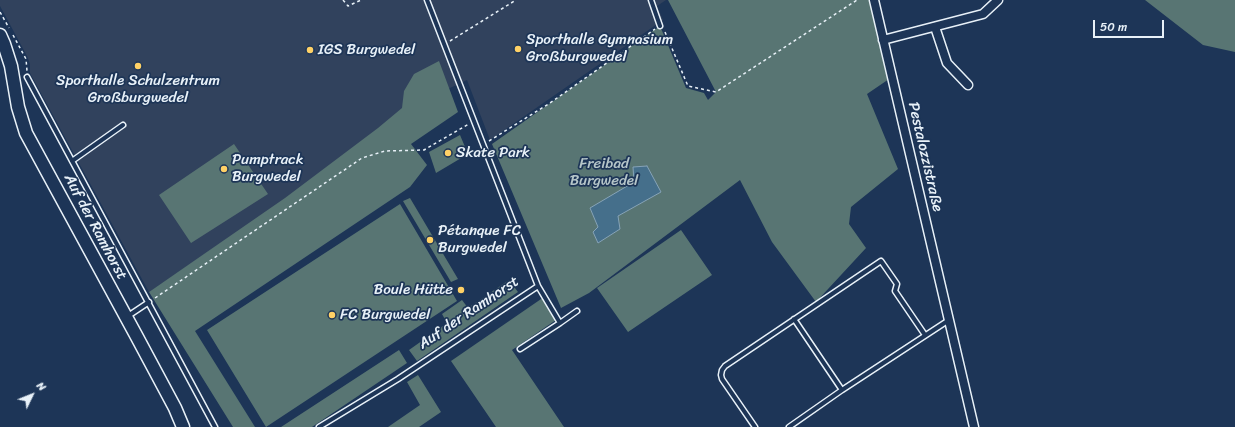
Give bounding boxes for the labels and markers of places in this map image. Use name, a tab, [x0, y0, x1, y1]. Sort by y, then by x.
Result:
place label: Sporthalle Gymnasium Großburgwedel	[526, 31, 673, 66]
place label: IGS Burgwedel	[318, 41, 415, 59]
marker: Sporthalle Gymnasium Großburgwedel	[513, 44, 523, 54]
marker: IGS Burgwedel	[305, 45, 315, 55]
marker: Sporthalle Schulzentrum Großburgwedel	[133, 61, 143, 71]
place label: Sporthalle Schulzentrum Großburgwedel	[56, 72, 220, 107]
place label: Skate Park	[456, 144, 530, 162]
marker: Skate Park	[443, 148, 453, 158]
place label: Pumptrack Burgwedel	[232, 151, 304, 186]
marker: Pumptrack Burgwedel	[219, 164, 229, 174]
place label: Pétanque FC Burgwedel	[438, 222, 521, 257]
marker: Pétanque FC Burgwedel	[425, 235, 435, 245]
place label: Boule Hütte	[374, 281, 453, 299]
marker: Boule Hütte	[456, 285, 466, 295]
place label: FC Burgwedel	[340, 306, 430, 324]
marker: FC Burgwedel	[327, 310, 337, 320]

